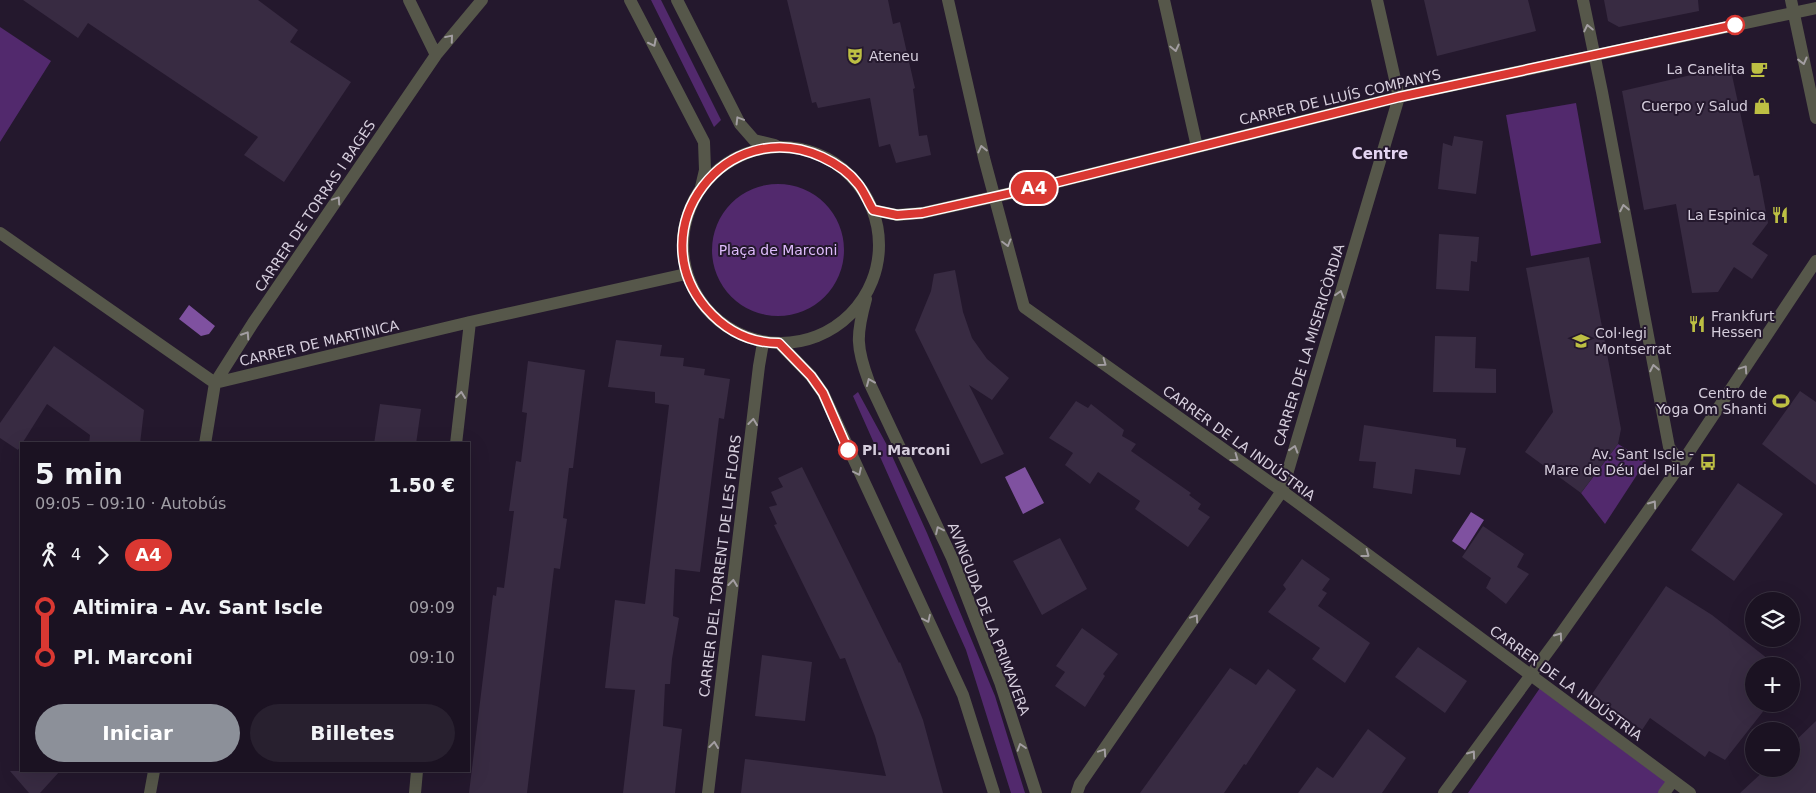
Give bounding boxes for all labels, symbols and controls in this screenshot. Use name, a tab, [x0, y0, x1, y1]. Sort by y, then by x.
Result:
unlabelled marker	[1725, 15, 1745, 35]
one-way arrow	[1584, 23, 1594, 32]
one-way arrow	[444, 35, 453, 44]
one-way arrow	[647, 38, 657, 47]
one-way arrow	[1169, 43, 1180, 52]
theatre icon: Ateneu	[845, 46, 865, 66]
place label: Ateneu	[869, 48, 919, 64]
one-way arrow	[1797, 56, 1808, 65]
cafe icon: La Canelita	[1749, 59, 1769, 79]
place label: La Canelita	[1666, 61, 1745, 77]
street label: CARRER DE LLUÍS COMPANYS	[1238, 66, 1442, 128]
shop icon: Cuerpo y Salud	[1752, 96, 1772, 116]
place label: Cuerpo y Salud	[1641, 98, 1748, 114]
street label: CARRER DE TORRAS I BAGES	[252, 117, 379, 295]
one-way arrow	[735, 117, 745, 126]
one-way arrow	[977, 145, 988, 154]
district label: Centre	[1352, 145, 1408, 163]
line badge: A4	[1012, 172, 1056, 204]
text: A4	[1021, 177, 1047, 198]
one-way arrow	[331, 197, 340, 206]
one-way arrow	[1619, 204, 1630, 213]
restaurant icon: La Espinica	[1770, 205, 1790, 225]
place label: La Espinica	[1687, 207, 1766, 223]
one-way arrow	[1002, 239, 1012, 247]
street label: CARRER DE LA MISERICÒRDIA	[1270, 241, 1348, 448]
park label: Plaça de Marconi	[719, 242, 837, 258]
one-way arrow	[1335, 290, 1345, 298]
place label: Frankfurt Hessen	[1711, 308, 1775, 340]
restaurant icon: Frankfurt Hessen	[1687, 314, 1707, 334]
street label: CARRER DE MARTINICA	[238, 317, 401, 369]
place label: Col·legi Montserrat	[1595, 325, 1672, 357]
one-way arrow	[240, 331, 249, 341]
school or university icon: Col·legi Montserrat	[1571, 331, 1591, 351]
one-way arrow	[1097, 357, 1107, 366]
one-way arrow	[1649, 364, 1660, 373]
one-way arrow	[1738, 366, 1747, 375]
one-way arrow	[865, 378, 876, 387]
street label: CARRER DE LA INDÚSTRIA	[1160, 381, 1319, 504]
place label: Centro de Yoga Om Shanti	[1655, 385, 1767, 417]
one-way arrow	[455, 391, 466, 399]
sports icon: Centro de Yoga Om Shanti	[1771, 391, 1791, 411]
one-way arrow	[747, 418, 758, 426]
street label: CARRER DEL TORRENT DE LES FLORS	[696, 434, 744, 698]
marker: Pl. Marconi	[838, 440, 858, 460]
place label: Pl. Marconi	[862, 442, 950, 458]
one-way arrow	[1289, 446, 1299, 454]
place label: Av. Sant Iscle - Mare de Déu del Pilar	[1544, 446, 1694, 478]
one-way arrow	[1229, 452, 1239, 461]
bus stop icon: Av. Sant Iscle - Mare de Déu del Pilar	[1698, 452, 1718, 472]
text: 5 min	[35, 458, 123, 491]
one-way arrow	[852, 467, 863, 476]
text: 1.50 €	[388, 474, 455, 496]
text: 09:05 – 09:10 · Autobús	[35, 494, 226, 513]
one-way arrow	[1647, 500, 1656, 510]
street label: AVINGUDA DE LA PRIMAVERA	[945, 520, 1033, 718]
one-way arrow	[935, 526, 945, 535]
icon: walk	[35, 541, 63, 569]
icon: forward	[89, 541, 117, 569]
text: A4	[135, 544, 162, 565]
text: 4	[71, 545, 81, 564]
one-way arrow	[1360, 548, 1370, 557]
one-way arrow	[727, 579, 738, 587]
map controls	[1745, 592, 1800, 777]
button: layers	[1745, 592, 1800, 647]
text: Altimira - Av. Sant Iscle	[73, 596, 323, 618]
text: 09:09	[409, 598, 455, 617]
one-way arrow	[921, 614, 931, 623]
one-way arrow	[1189, 614, 1198, 624]
street label: CARRER DE LA INDÚSTRIA	[1487, 621, 1646, 744]
one-way arrow	[1553, 633, 1562, 642]
text: Pl. Marconi	[73, 646, 193, 668]
text: 09:10	[409, 648, 455, 667]
button: +	[1745, 657, 1800, 712]
button: Iniciar	[35, 704, 240, 762]
button: Billetes	[250, 704, 455, 762]
button: −	[1745, 722, 1800, 777]
one-way arrow	[708, 740, 719, 748]
one-way arrow	[1017, 743, 1027, 751]
one-way arrow	[1097, 748, 1106, 758]
one-way arrow	[1467, 751, 1475, 760]

